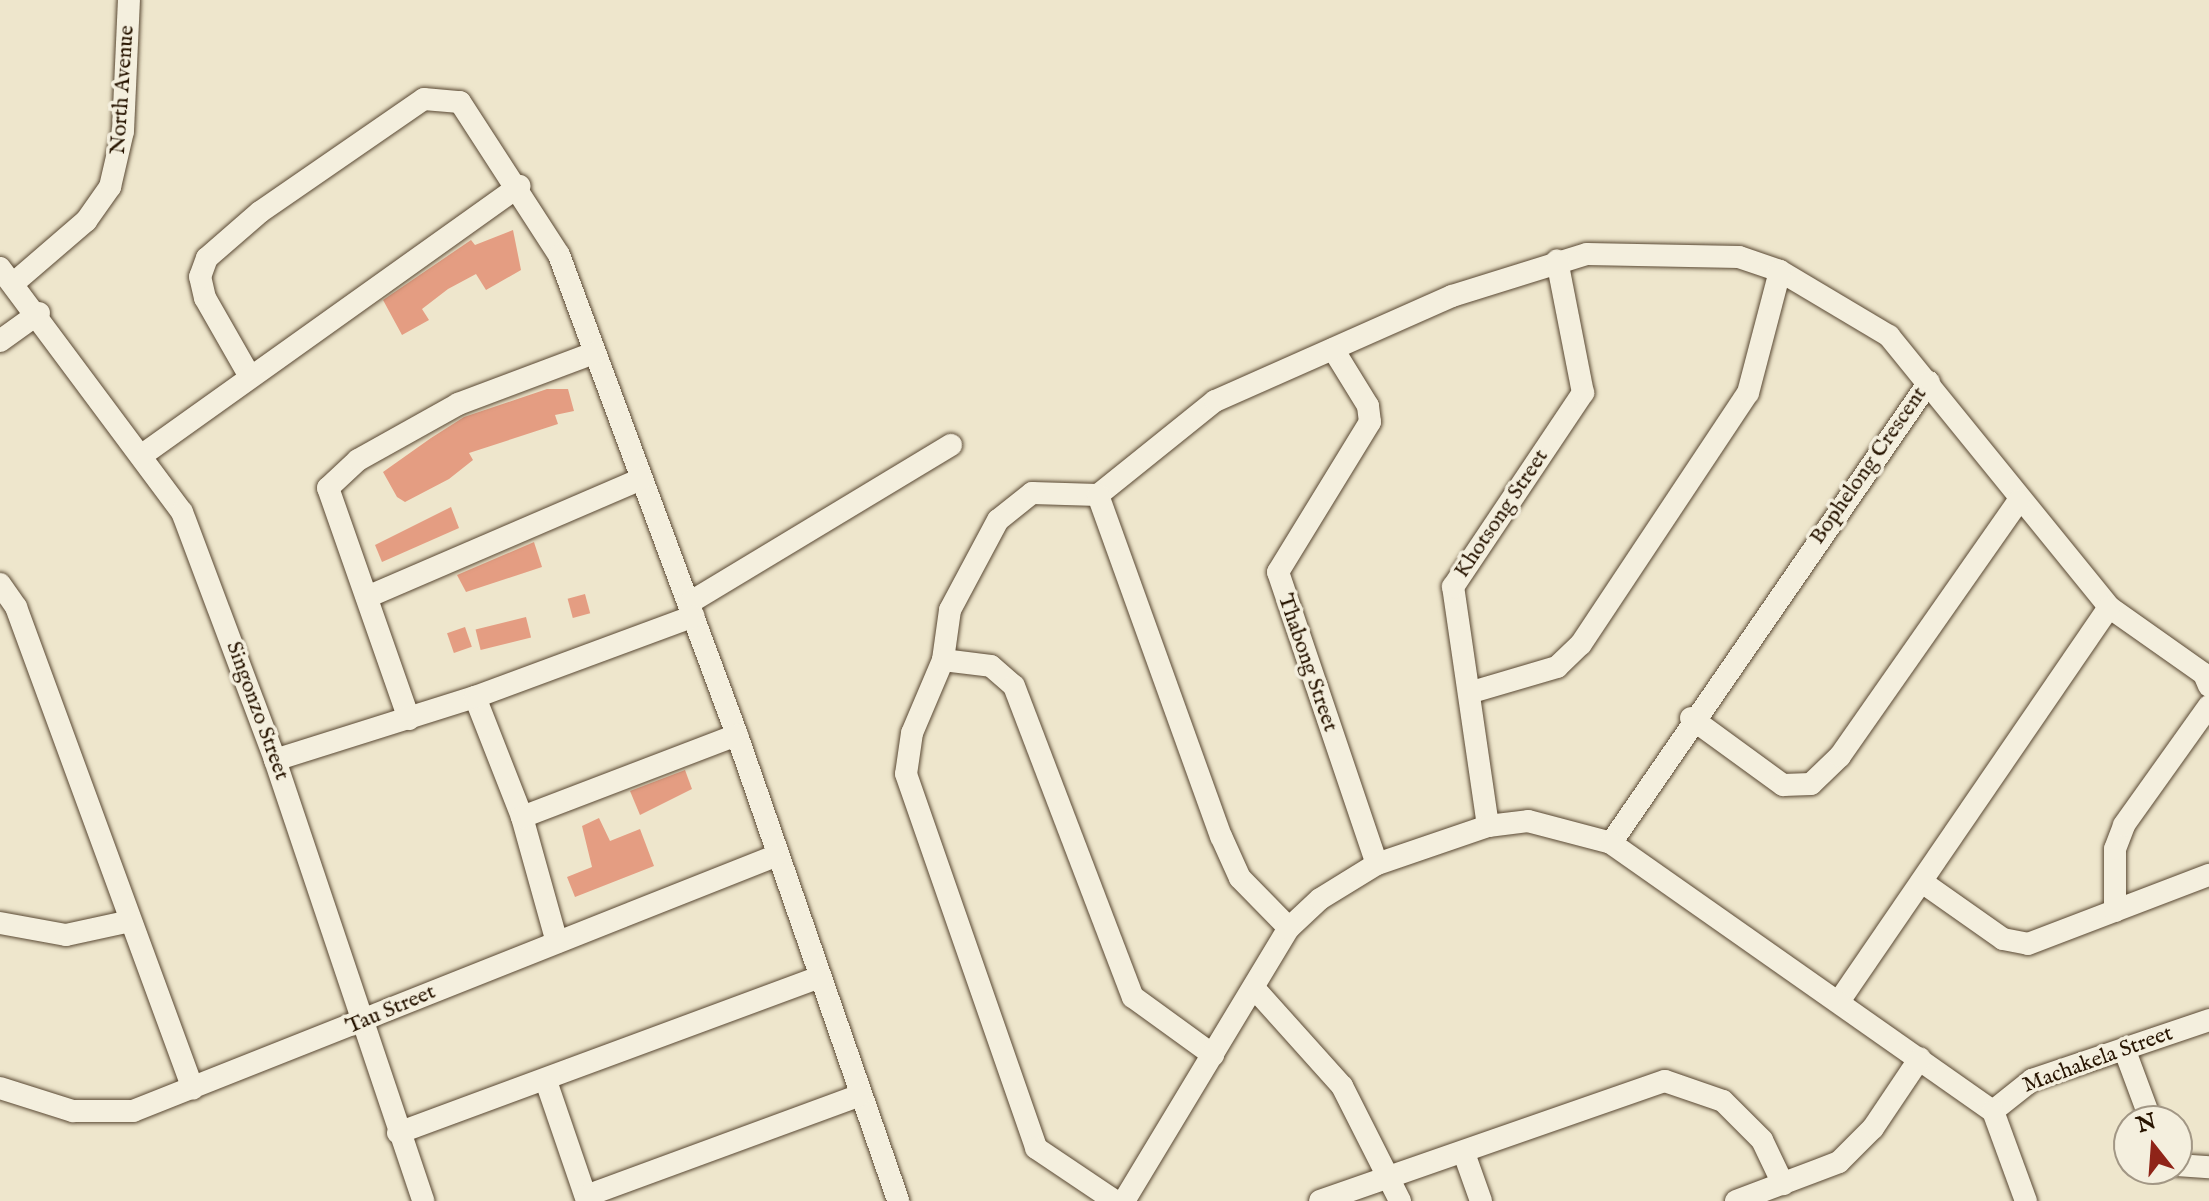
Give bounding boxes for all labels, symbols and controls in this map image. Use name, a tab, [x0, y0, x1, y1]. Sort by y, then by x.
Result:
street label: North Avenue	[105, 24, 141, 156]
street label: Bophelong Crescent	[1805, 382, 1933, 550]
street label: Khotsong Street	[1449, 445, 1555, 583]
street label: Thabong Street	[1271, 591, 1343, 735]
street label: Singonzo Street	[220, 638, 294, 784]
street label: Tau Street	[342, 979, 440, 1041]
street label: Machakela Street	[2019, 1021, 2177, 1099]
north arrow	[2113, 1105, 2193, 1185]
text: N	[2133, 1108, 2160, 1140]

